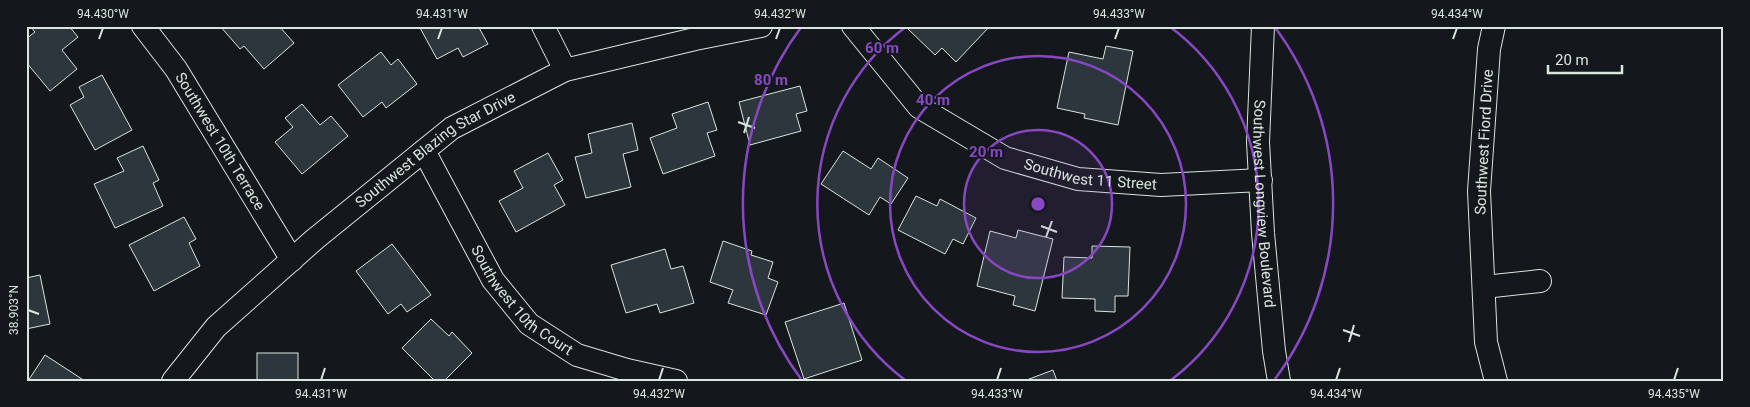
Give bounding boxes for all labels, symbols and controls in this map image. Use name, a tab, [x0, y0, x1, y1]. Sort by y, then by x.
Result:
text: 94.430°W	[77, 7, 129, 21]
text: 94.431°W	[416, 7, 468, 21]
text: 94.432°W	[754, 7, 806, 21]
text: 94.433°W	[1093, 7, 1145, 21]
text: 94.434°W	[1431, 7, 1483, 21]
text: 60 m	[865, 39, 899, 57]
scale bar	[1548, 42, 1621, 74]
text: 20 m	[1555, 51, 1589, 69]
street label: Southwest 10th Terrace	[171, 69, 269, 214]
street label: Southwest Fiord Drive	[1471, 69, 1497, 215]
text: 80 m	[754, 71, 788, 89]
street label: Southwest Blazing Star Drive	[352, 88, 519, 212]
text: 40 m	[916, 91, 950, 109]
street label: Southwest Longview Boulevard	[1249, 99, 1279, 308]
text: 20 m	[969, 143, 1003, 161]
street label: Southwest 11 Street	[1022, 155, 1158, 194]
centre of rings	[1029, 195, 1047, 213]
street label: Southwest 10th Court	[467, 242, 576, 359]
text: 38.903°N	[7, 285, 21, 335]
text: 94.431°W	[295, 387, 347, 401]
text: 94.432°W	[633, 387, 685, 401]
text: 94.433°W	[971, 387, 1023, 401]
text: 94.434°W	[1310, 387, 1362, 401]
text: 94.435°W	[1648, 387, 1700, 401]

